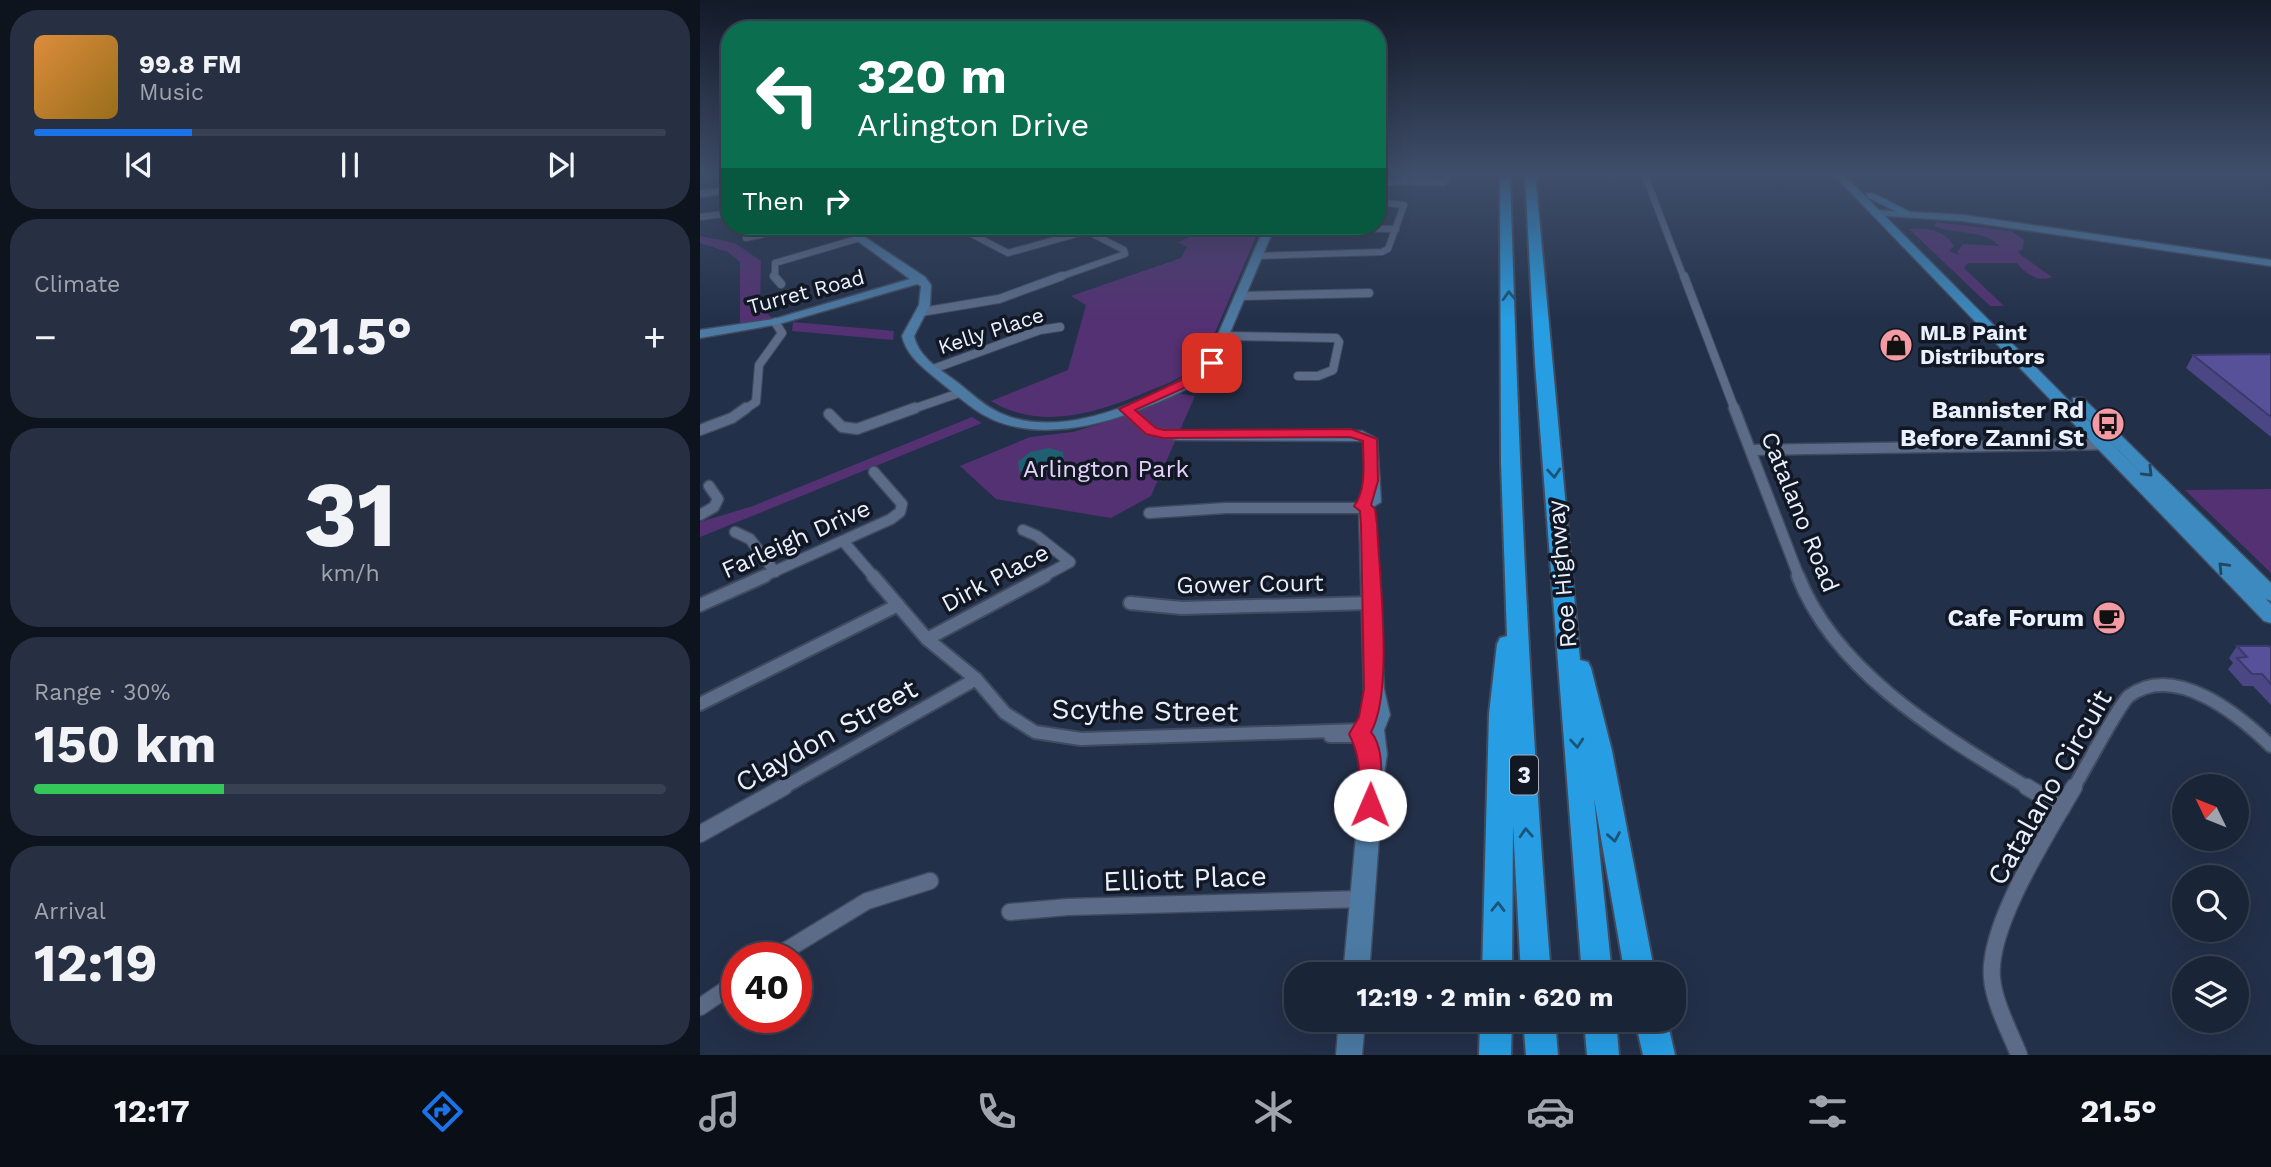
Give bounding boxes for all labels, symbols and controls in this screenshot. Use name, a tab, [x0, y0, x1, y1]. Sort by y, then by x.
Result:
text: 320 m	[857, 47, 1007, 105]
text: 99.8 FM	[139, 49, 242, 79]
icon: left	[742, 49, 833, 140]
text: Music	[139, 79, 204, 106]
text: Arlington Drive	[857, 106, 1089, 144]
icon: previous	[120, 146, 158, 184]
icon: pause	[331, 146, 369, 184]
icon: next	[542, 146, 580, 184]
icon: right	[818, 182, 856, 220]
text: Then	[742, 186, 804, 216]
street label: Turret Road	[745, 264, 867, 319]
text: Climate	[34, 271, 120, 298]
one-way arrow	[1501, 290, 1516, 301]
street label: Kelly Place	[935, 302, 1047, 359]
text: 21.5°	[288, 306, 412, 367]
text: −	[34, 315, 57, 359]
text: +	[643, 315, 666, 359]
place label: MLB Paint Distributors	[1920, 320, 2045, 369]
shop icon: MLB Paint Distributors	[1877, 326, 1915, 364]
pin	[1182, 333, 1242, 393]
icon: arrive	[1193, 344, 1231, 382]
place label: Bannister Rd Before Zanni St	[1900, 396, 2084, 452]
bus stop icon: Bannister Rd Before Zanni St	[2089, 405, 2127, 443]
street label: Catalano Road	[1755, 428, 1845, 596]
park label: Arlington Park	[1023, 455, 1189, 483]
text: 31	[303, 461, 397, 568]
one-way arrow	[2140, 463, 2153, 476]
one-way arrow	[1546, 468, 1561, 479]
street label: Farleigh Drive	[717, 494, 875, 584]
street label: Roe Highway	[1542, 498, 1582, 649]
street label: Dirk Place	[937, 538, 1053, 618]
text: km/h	[320, 560, 380, 587]
one-way arrow	[2219, 563, 2232, 576]
street label: Gower Court	[1176, 569, 1324, 599]
cafe icon: Cafe Forum	[2090, 599, 2128, 637]
place label: Cafe Forum	[1948, 604, 2084, 632]
street label: Claydon Street	[730, 672, 923, 799]
text: Range · 30%	[34, 679, 170, 706]
street label: Catalano Circuit	[1980, 684, 2119, 891]
street label: Scythe Street	[1051, 692, 1239, 729]
text: 150 km	[34, 714, 216, 775]
one-way arrow	[1569, 738, 1584, 749]
road number: 3	[1510, 755, 1538, 794]
position arrow	[1333, 768, 1407, 842]
north arrow	[2172, 774, 2249, 850]
map controls	[2172, 774, 2249, 1033]
one-way arrow	[1519, 828, 1534, 839]
one-way arrow	[1606, 831, 1621, 843]
street label: Elliott Place	[1103, 859, 1267, 898]
button: search	[2172, 865, 2249, 942]
text: Arrival	[34, 898, 106, 925]
one-way arrow	[1490, 901, 1506, 911]
text: 12:19	[34, 933, 158, 994]
speed limit sign: 40	[721, 942, 812, 1033]
button: layers	[2172, 956, 2249, 1033]
text: 12:19 · 2 min · 620 m	[1356, 982, 1614, 1012]
icon: directions	[418, 1087, 467, 1136]
icon: music	[695, 1087, 744, 1136]
icon: phone	[972, 1087, 1021, 1136]
icon: climate	[1249, 1087, 1298, 1136]
icon: car	[1526, 1087, 1575, 1136]
icon: filters	[1803, 1087, 1852, 1136]
text: 12:17	[114, 1092, 190, 1130]
text: 21.5°	[2080, 1092, 2157, 1130]

